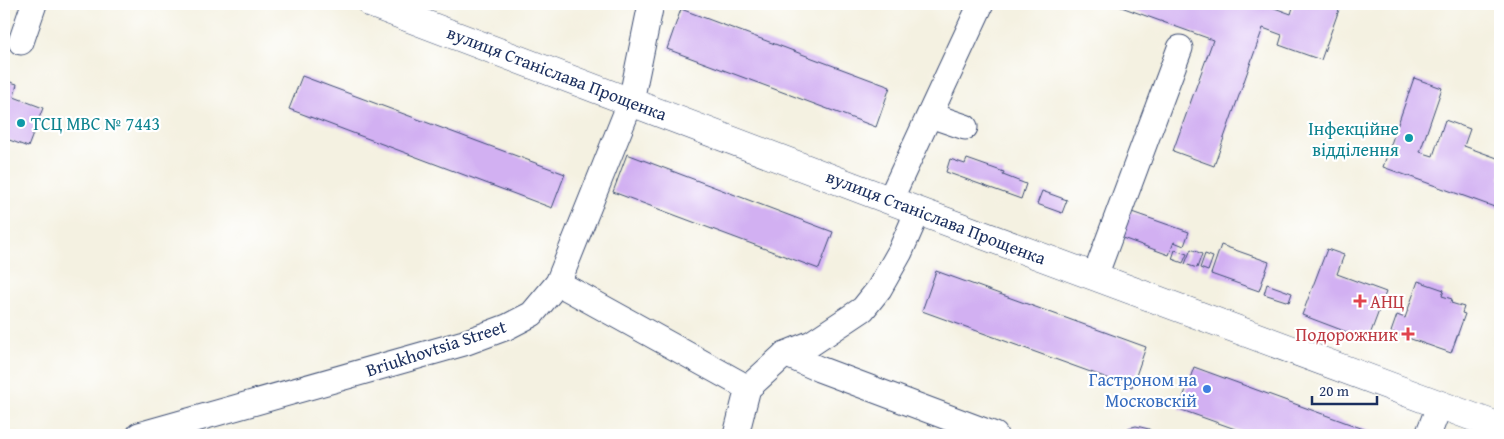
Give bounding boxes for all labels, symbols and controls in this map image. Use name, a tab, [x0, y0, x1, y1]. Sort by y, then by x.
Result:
street label: вулиця Станіслава Прощенка	[443, 19, 671, 128]
place label: ТСЦ МВС № 7443	[31, 110, 160, 137]
place label: Інфекційне відділення	[1308, 115, 1399, 163]
marker: ТСЦ МВС № 7443	[15, 117, 27, 129]
marker: Інфекційне відділення	[1403, 132, 1415, 144]
street label: вулиця Станіслава Прощенка	[822, 163, 1050, 272]
place label: АНЦ	[1370, 288, 1405, 315]
marker: АНЦ	[1354, 295, 1366, 307]
street label: Briukhovtsia Street	[362, 312, 510, 383]
place label: Подорожник	[1296, 321, 1399, 348]
marker: Подорожник	[1402, 328, 1414, 340]
place label: Гастроном на Московскій	[1089, 366, 1197, 414]
scale bar	[1312, 374, 1376, 406]
text: 20 m	[1319, 380, 1350, 401]
marker: Гастроном на Московскій	[1201, 383, 1213, 395]

